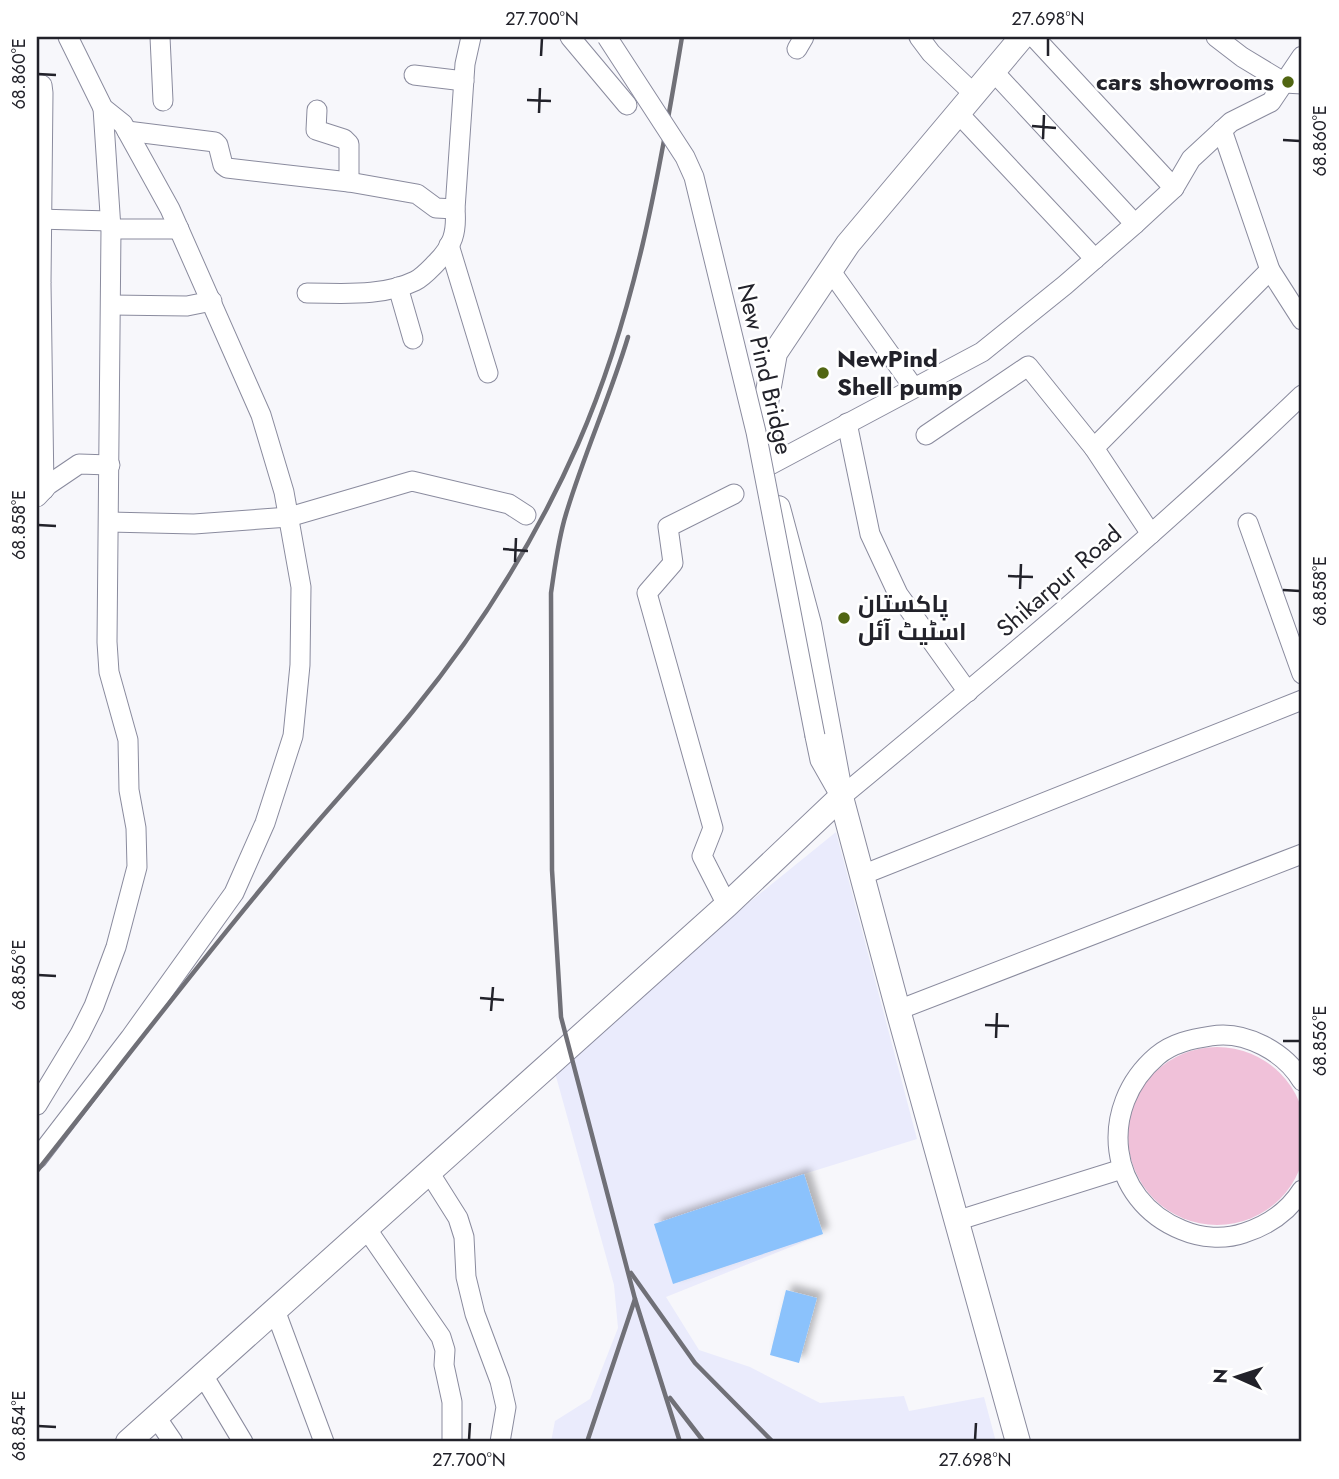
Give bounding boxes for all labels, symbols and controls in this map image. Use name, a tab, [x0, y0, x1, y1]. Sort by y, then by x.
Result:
text: 27.700°N	[505, 6, 579, 32]
text: 27.698°N	[1012, 6, 1084, 32]
text: 68.860°E	[6, 38, 32, 110]
place label: cars showrooms	[1096, 64, 1274, 99]
marker: cars showrooms	[1280, 74, 1296, 90]
text: 68.860°E	[1307, 105, 1333, 177]
street label: New Pind Bridge	[729, 280, 802, 458]
place label: NewPind Shell pump	[837, 341, 963, 404]
marker: NewPind Shell pump	[815, 365, 831, 381]
text: 68.858°E	[6, 490, 32, 560]
street label: Shikarpur Road	[988, 516, 1129, 645]
text: 68.858°E	[1307, 556, 1333, 626]
place label: پاکستان اسٹیٹ آئل	[858, 586, 967, 649]
marker: پاکستان اسٹیٹ آئل	[836, 610, 852, 626]
text: 68.856°E	[6, 940, 32, 1010]
text: 68.856°E	[1307, 1006, 1333, 1076]
north arrow	[1202, 1342, 1272, 1412]
text: N	[1207, 1368, 1234, 1384]
text: 68.854°E	[6, 1391, 32, 1461]
text: 27.700°N	[432, 1447, 506, 1473]
text: 27.698°N	[939, 1447, 1011, 1473]

